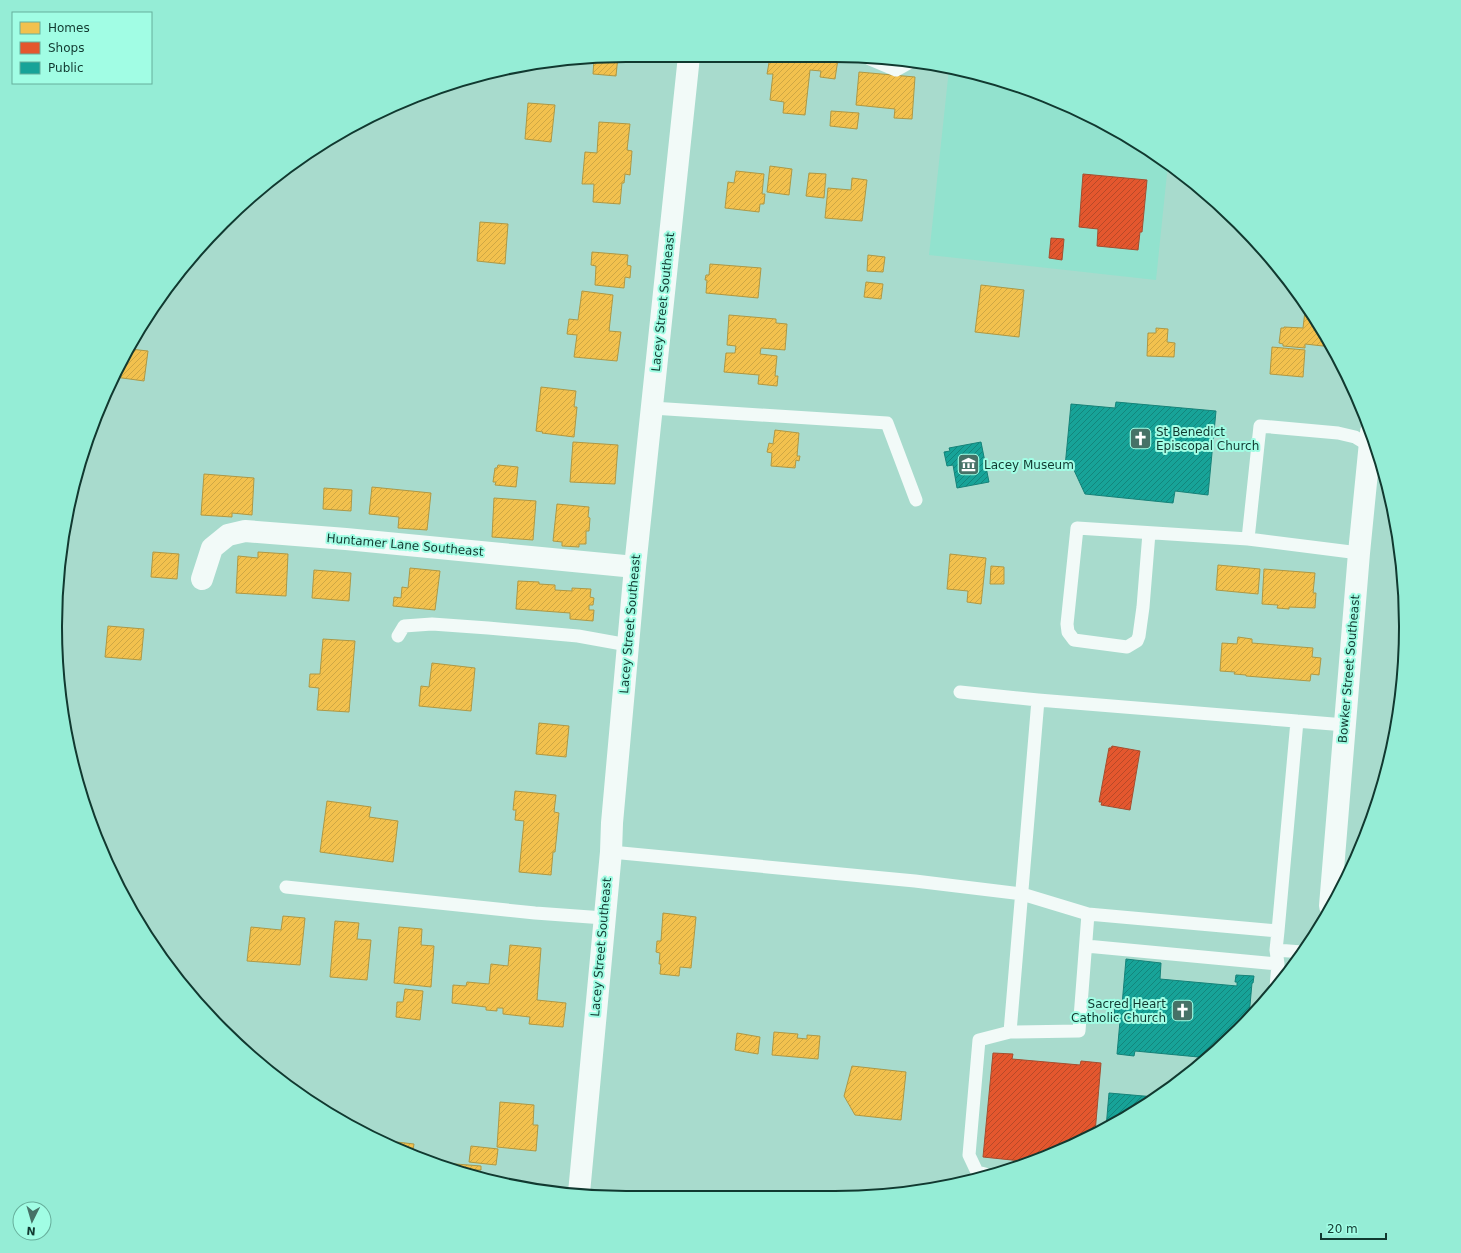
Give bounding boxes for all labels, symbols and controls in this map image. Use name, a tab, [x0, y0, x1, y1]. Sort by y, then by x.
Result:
legend	[12, 12, 152, 84]
text: Homes	[48, 21, 90, 35]
text: Shops	[48, 41, 84, 55]
text: Public	[48, 61, 84, 75]
street label: Lacey Street Southeast	[649, 231, 677, 372]
place label: St Benedict Episcopal Church	[1156, 425, 1259, 453]
church icon: St Benedict Episcopal Church	[1127, 426, 1153, 452]
museum icon: Lacey Museum	[956, 452, 982, 478]
place label: Lacey Museum	[984, 458, 1074, 472]
street label: Huntamer Lane Southeast	[326, 531, 484, 559]
street label: Lacey Street Southeast	[617, 553, 643, 694]
street label: Bowker Street Southeast	[1336, 594, 1362, 744]
street label: Lacey Street Southeast	[588, 876, 614, 1017]
place label: Sacred Heart Catholic Church	[1071, 997, 1166, 1025]
church icon: Sacred Heart Catholic Church	[1169, 998, 1195, 1024]
north arrow	[12, 1201, 52, 1241]
scale bar	[1321, 1215, 1386, 1241]
text: 20 m	[1327, 1222, 1358, 1236]
text: N	[26, 1224, 36, 1237]

